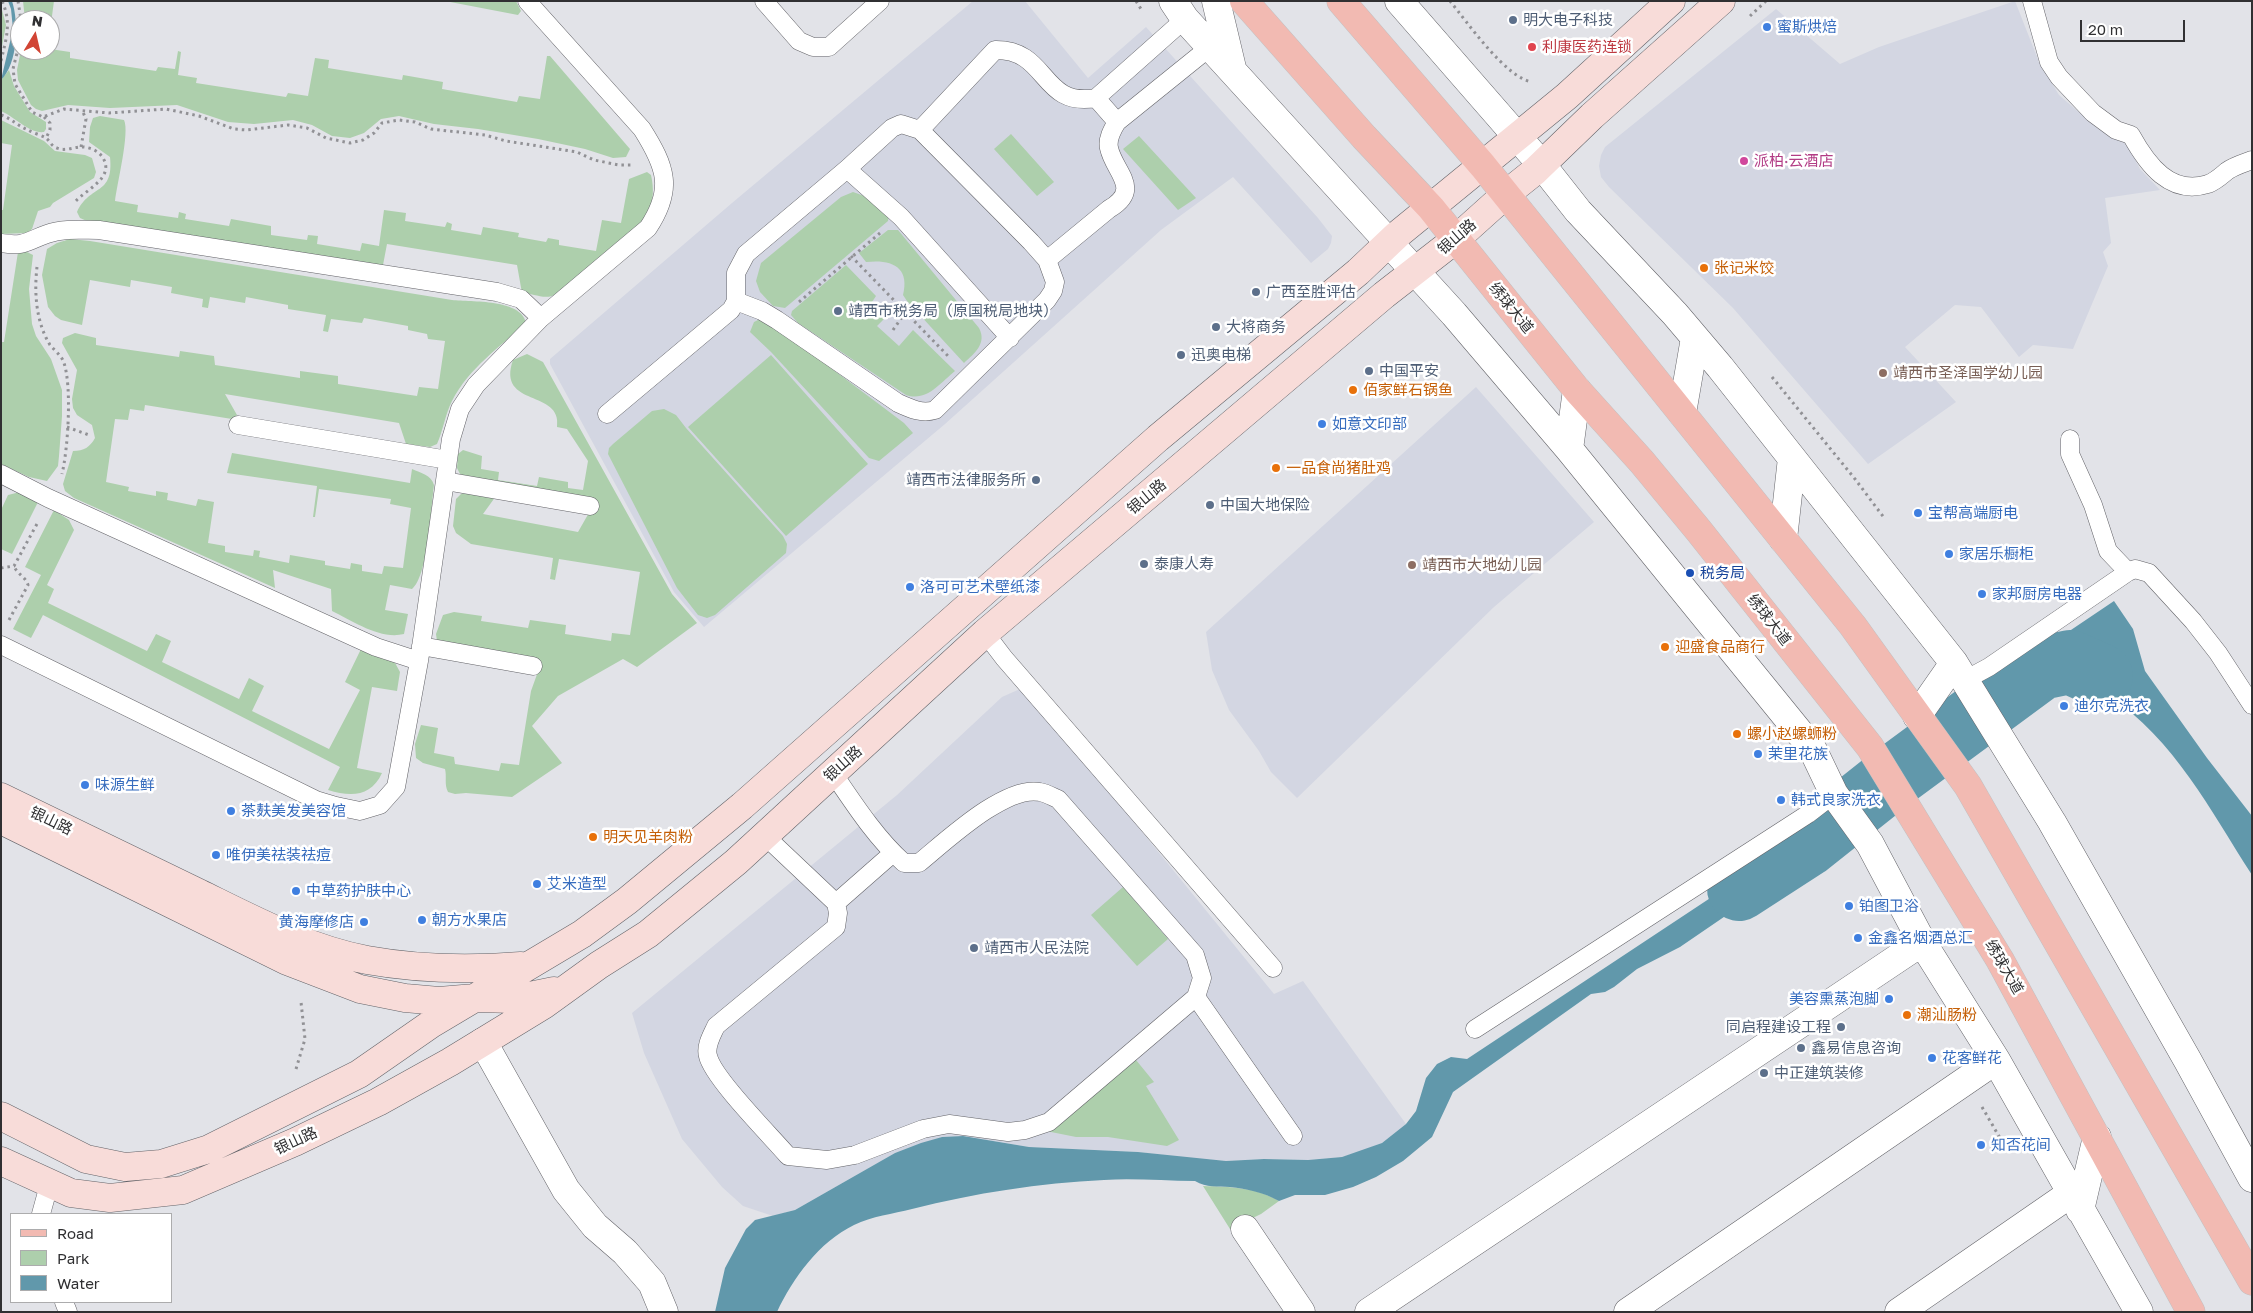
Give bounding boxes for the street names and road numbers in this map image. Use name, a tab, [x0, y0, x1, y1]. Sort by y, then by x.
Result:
street label: 银山路	[1434, 215, 1480, 259]
street label: 绣球大道	[1485, 279, 1537, 337]
street label: 银山路	[1124, 476, 1170, 518]
street label: 绣球大道	[1743, 591, 1795, 649]
street label: 银山路	[820, 742, 866, 786]
street label: 银山路	[27, 803, 75, 839]
street label: 绣球大道	[1981, 937, 2027, 997]
street label: 银山路	[272, 1123, 320, 1159]

